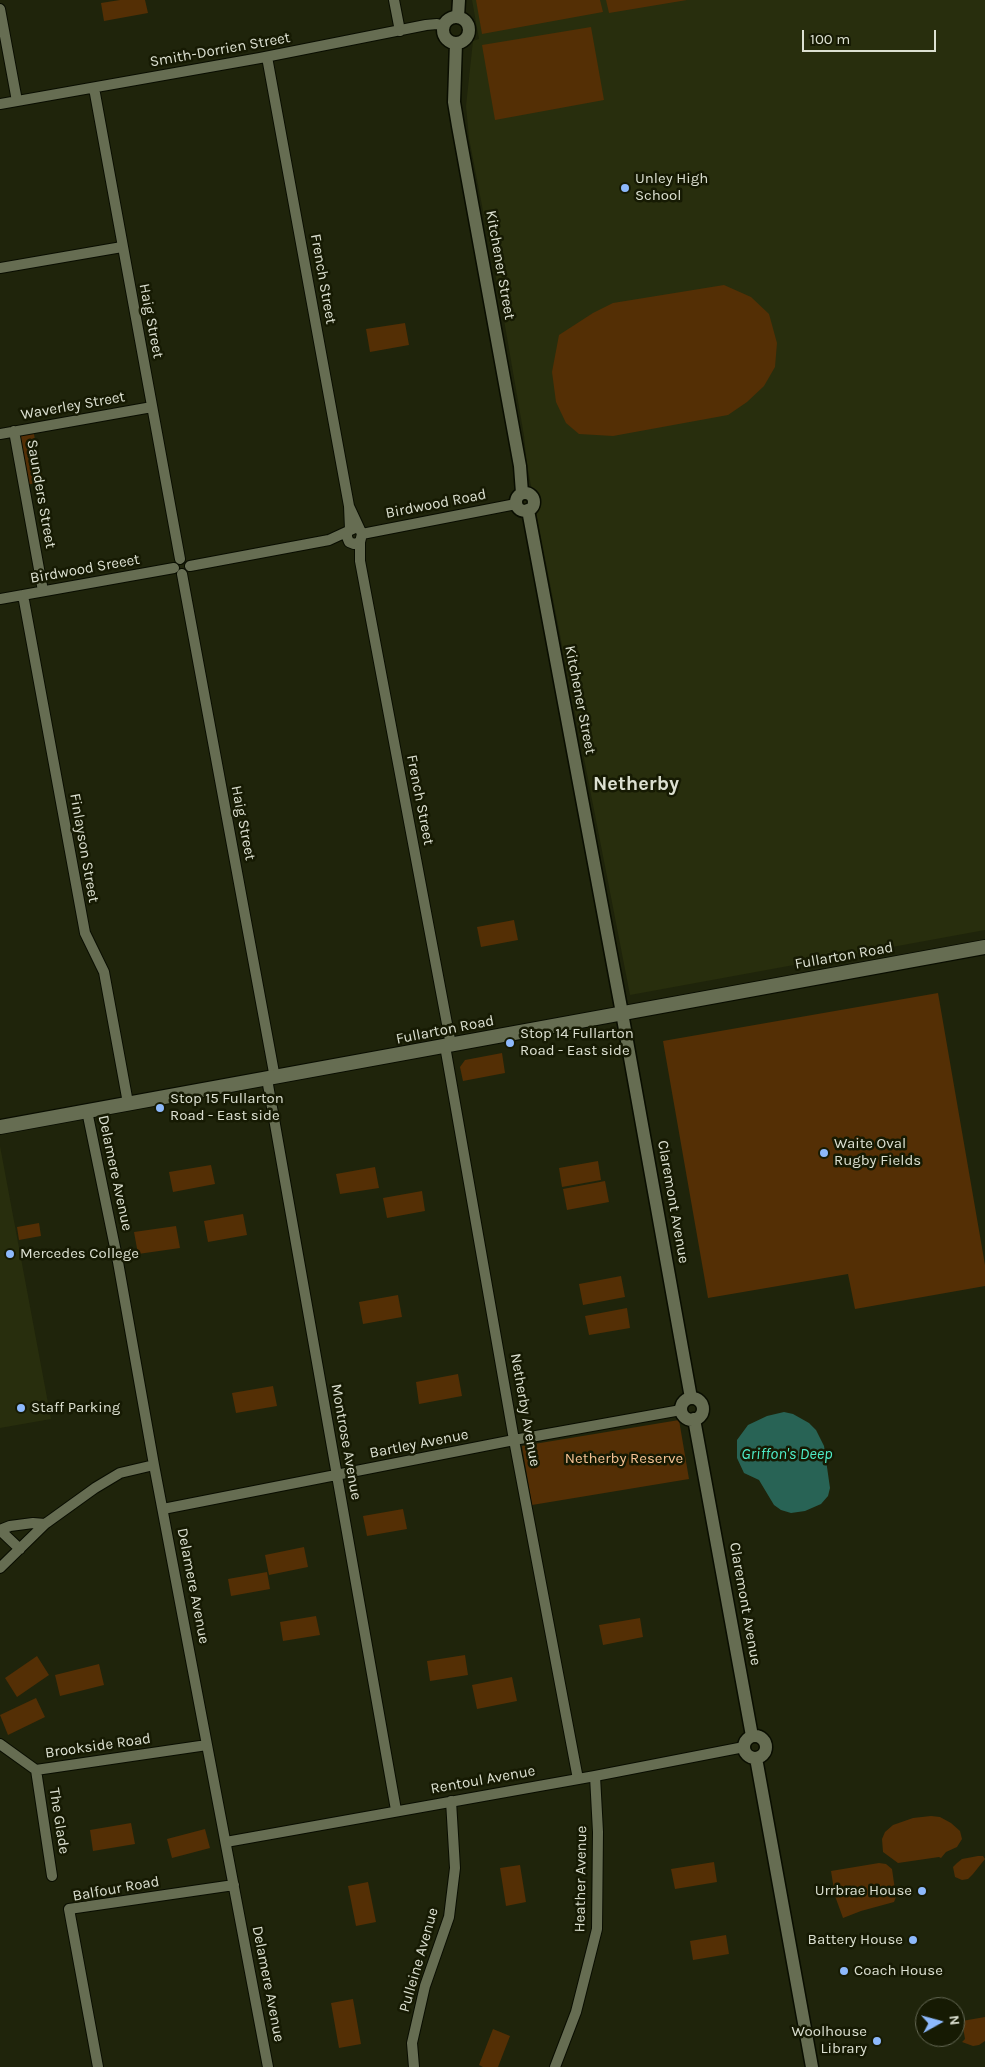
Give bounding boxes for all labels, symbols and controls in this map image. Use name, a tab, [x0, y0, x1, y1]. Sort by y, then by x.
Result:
scale bar	[805, 20, 939, 52]
street label: Smith-Dorrien Street	[148, 29, 292, 71]
text: 100 m	[810, 30, 850, 48]
place label: Unley High School	[635, 170, 708, 205]
marker: Unley High School	[619, 182, 631, 194]
street label: Kitchener Street	[482, 209, 518, 321]
street label: French Street	[306, 232, 340, 326]
street label: Haig Street	[135, 282, 167, 360]
street label: Waverley Street	[20, 388, 126, 424]
street label: Saunders Street	[23, 438, 59, 550]
street label: Birdwood Road	[384, 485, 488, 523]
street label: Birdwood Sreeet	[29, 550, 141, 588]
street label: Kitchener Street	[561, 644, 599, 756]
street label: French Street	[402, 753, 438, 847]
district label: Netherby	[593, 772, 679, 796]
street label: Haig Street	[227, 784, 259, 862]
street label: Finlayson Street	[66, 792, 102, 904]
street label: Fullarton Road	[793, 938, 895, 974]
street label: Fullarton Road	[394, 1012, 496, 1048]
place label: Stop 14 Fullarton Road - East side	[520, 1025, 634, 1060]
marker: Stop 14 Fullarton Road - East side	[504, 1037, 516, 1049]
place label: Stop 15 Fullarton Road - East side	[170, 1090, 284, 1125]
marker: Stop 15 Fullarton Road - East side	[154, 1102, 166, 1114]
street label: Delamere Avenue	[94, 1113, 136, 1233]
place label: Waite Oval Rugby Fields	[834, 1135, 921, 1170]
street label: Claremont Avenue	[653, 1139, 693, 1265]
marker: Waite Oval Rugby Fields	[818, 1147, 830, 1159]
place label: Mercedes College	[20, 1245, 139, 1263]
marker: Mercedes College	[4, 1248, 16, 1260]
street label: Netherby Avenue	[506, 1352, 544, 1468]
street label: Montrose Avenue	[327, 1382, 365, 1502]
place label: Staff Parking	[31, 1399, 120, 1417]
marker: Staff Parking	[15, 1402, 27, 1414]
street label: Bartley Avenue	[368, 1426, 470, 1462]
water label: Griffon's Deep	[741, 1444, 833, 1464]
park label: Netherby Reserve	[565, 1450, 683, 1468]
street label: Delamere Avenue	[173, 1526, 213, 1646]
street label: Claremont Avenue	[725, 1541, 765, 1667]
street label: Brookside Road	[44, 1730, 152, 1762]
street label: Rentoul Avenue	[429, 1762, 537, 1798]
street label: The Glade	[45, 1787, 73, 1855]
street label: Heather Avenue	[571, 1825, 591, 1933]
street label: Balfour Road	[71, 1873, 161, 1905]
place label: Urrbrae House	[815, 1882, 912, 1900]
marker: Urrbrae House	[916, 1885, 928, 1897]
street label: Pulleine Avenue	[396, 1906, 442, 2014]
street label: Delamere Avenue	[248, 1924, 288, 2044]
place label: Battery House	[808, 1931, 903, 1949]
marker: Battery House	[907, 1934, 919, 1946]
place label: Coach House	[854, 1962, 943, 1980]
marker: Coach House	[838, 1965, 850, 1977]
north arrow	[915, 1997, 965, 2047]
text: N	[945, 2014, 963, 2026]
place label: Woolhouse Library	[792, 2023, 867, 2058]
marker: Woolhouse Library	[871, 2035, 883, 2047]

